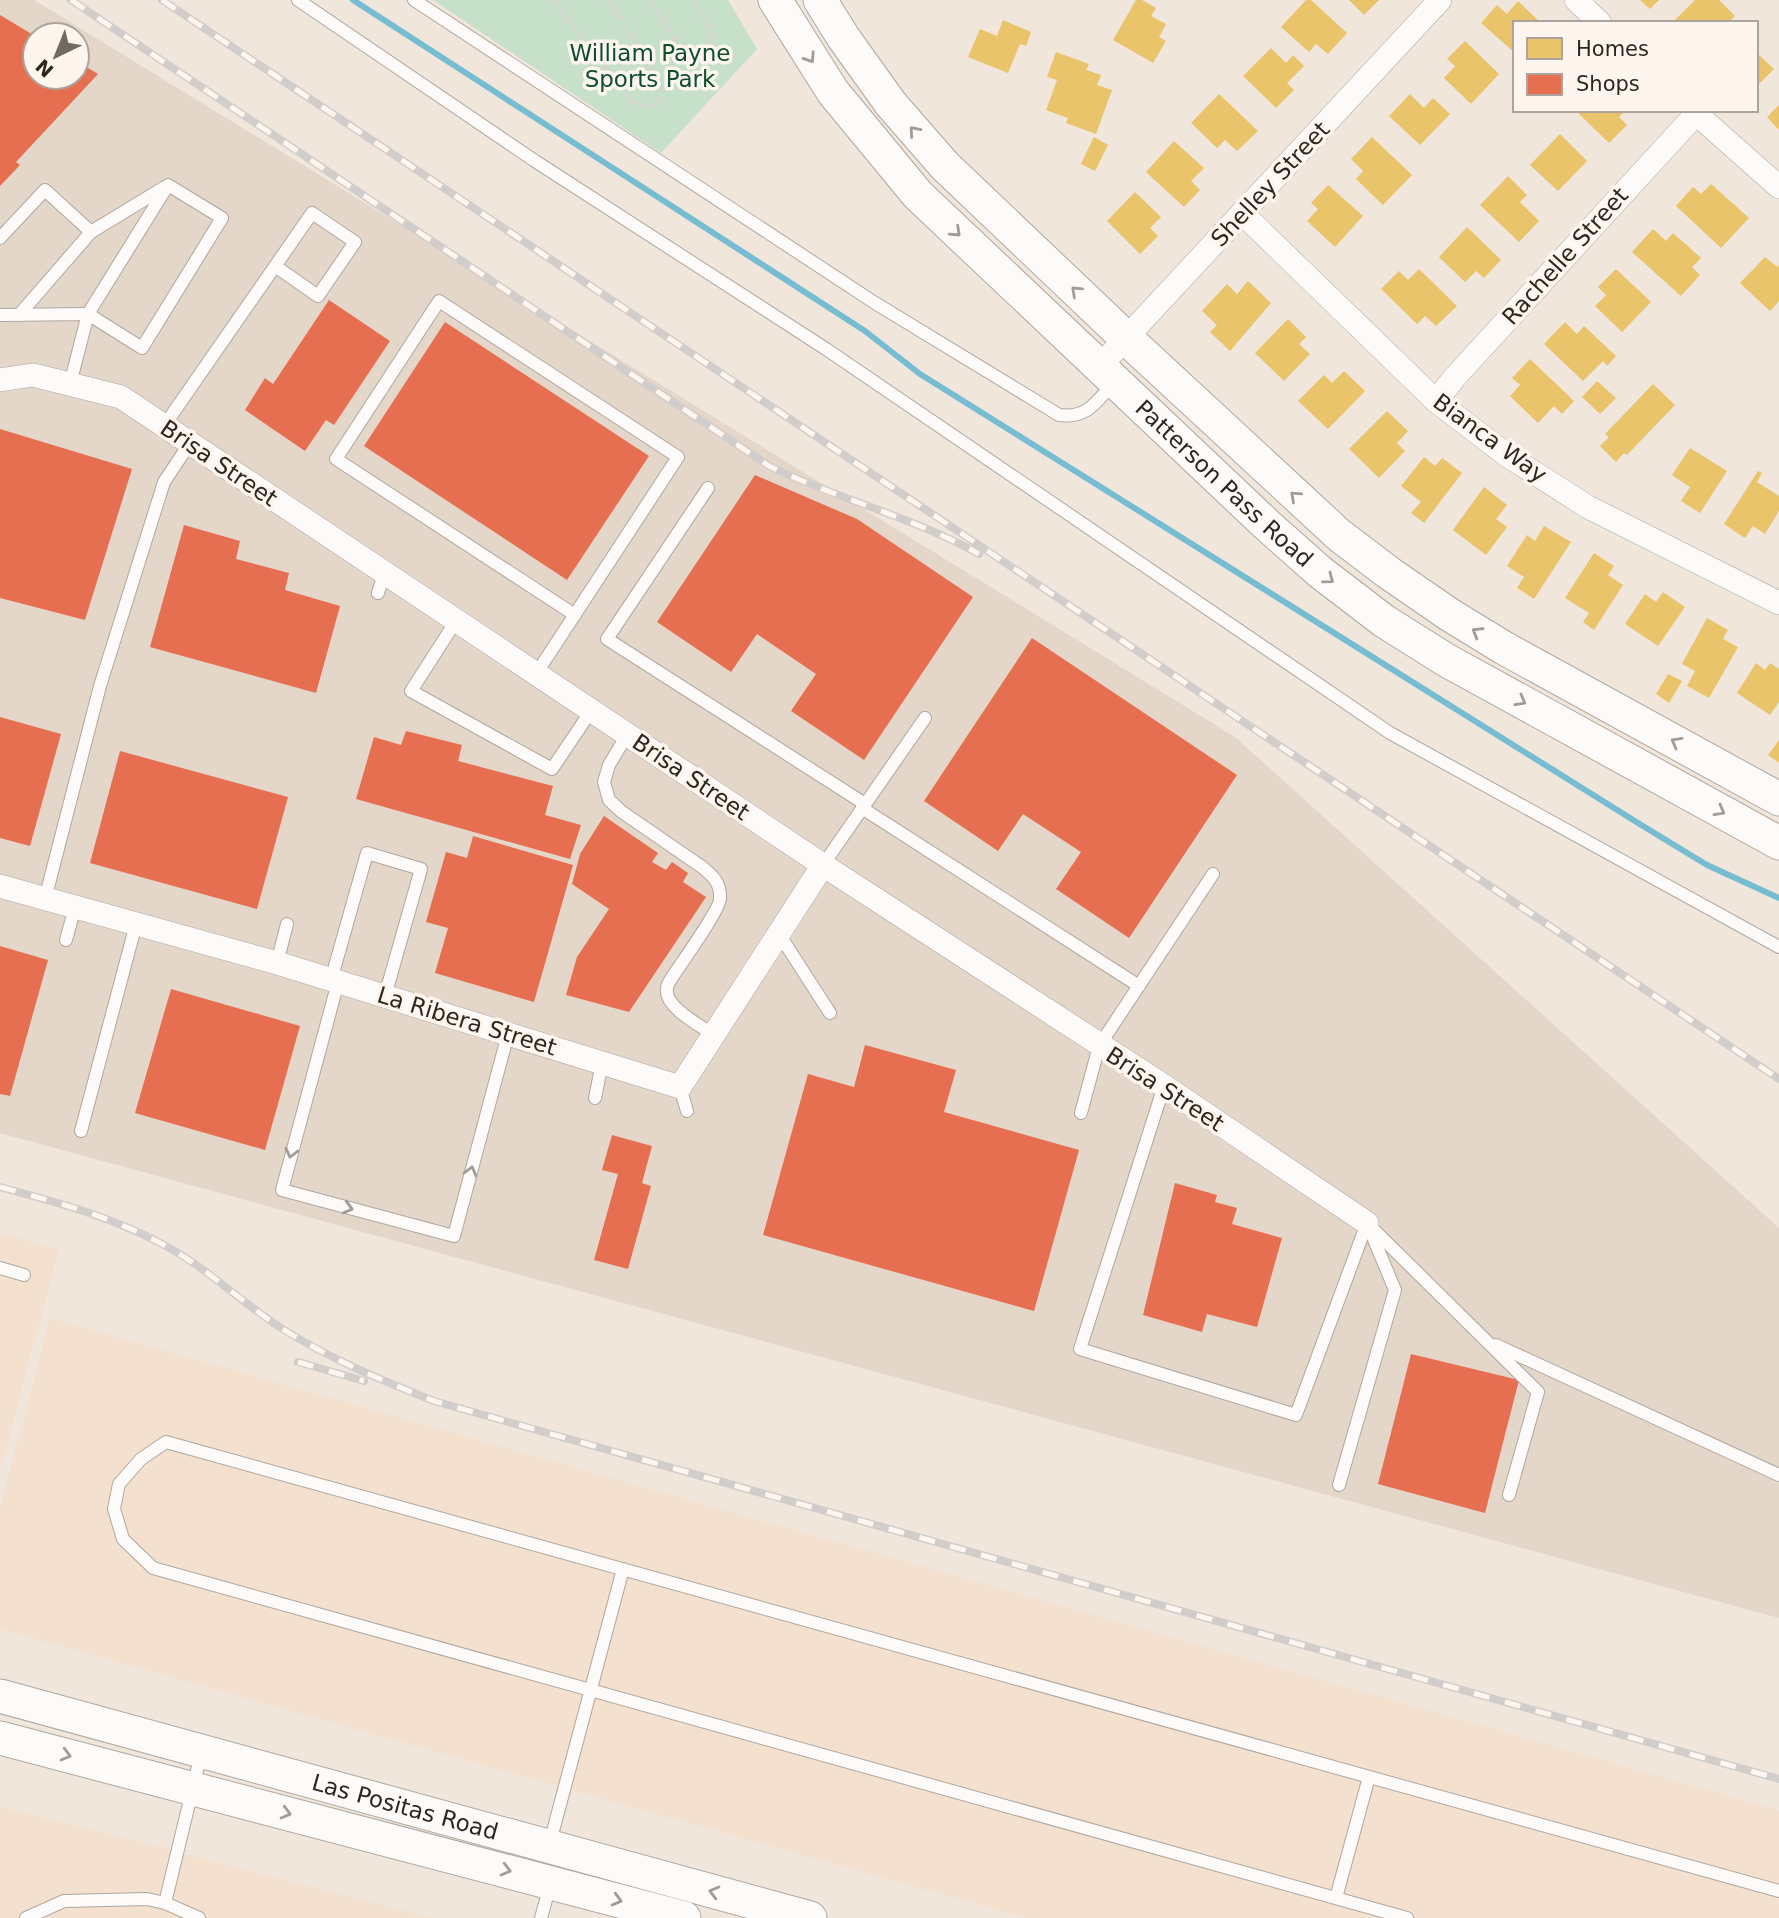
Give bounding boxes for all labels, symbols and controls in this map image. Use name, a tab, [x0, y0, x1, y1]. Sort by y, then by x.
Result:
north arrow	[21, 21, 91, 91]
legend	[1513, 21, 1758, 112]
text: Homes	[1576, 37, 1649, 61]
park label: William Payne Sports Park	[570, 40, 730, 92]
one-way arrow	[802, 51, 815, 64]
text: N	[31, 55, 58, 82]
text: Shops	[1576, 72, 1640, 96]
street label: Shelley Street	[1206, 116, 1334, 252]
one-way arrow	[910, 127, 922, 140]
street label: Rachelle Street	[1497, 182, 1633, 330]
one-way arrow	[948, 224, 961, 236]
one-way arrow	[1071, 287, 1084, 300]
street label: Bianca Way	[1428, 388, 1552, 488]
street label: Patterson Pass Road	[1130, 395, 1318, 572]
street label: Brisa Street	[156, 415, 282, 511]
one-way arrow	[1291, 492, 1304, 504]
one-way arrow	[1322, 571, 1334, 583]
one-way arrow	[1472, 627, 1485, 640]
one-way arrow	[1513, 693, 1526, 706]
street label: Brisa Street	[628, 729, 754, 825]
one-way arrow	[1671, 737, 1683, 751]
one-way arrow	[1713, 803, 1725, 816]
street label: La Ribera Street	[374, 981, 560, 1061]
street label: Brisa Street	[1101, 1041, 1229, 1137]
one-way arrow	[285, 1147, 299, 1159]
one-way arrow	[463, 1165, 478, 1177]
one-way arrow	[342, 1199, 354, 1214]
one-way arrow	[60, 1747, 72, 1761]
street label: Las Positas Road	[309, 1769, 501, 1845]
one-way arrow	[280, 1804, 292, 1819]
one-way arrow	[500, 1862, 512, 1876]
one-way arrow	[708, 1886, 720, 1900]
one-way arrow	[611, 1892, 623, 1906]

